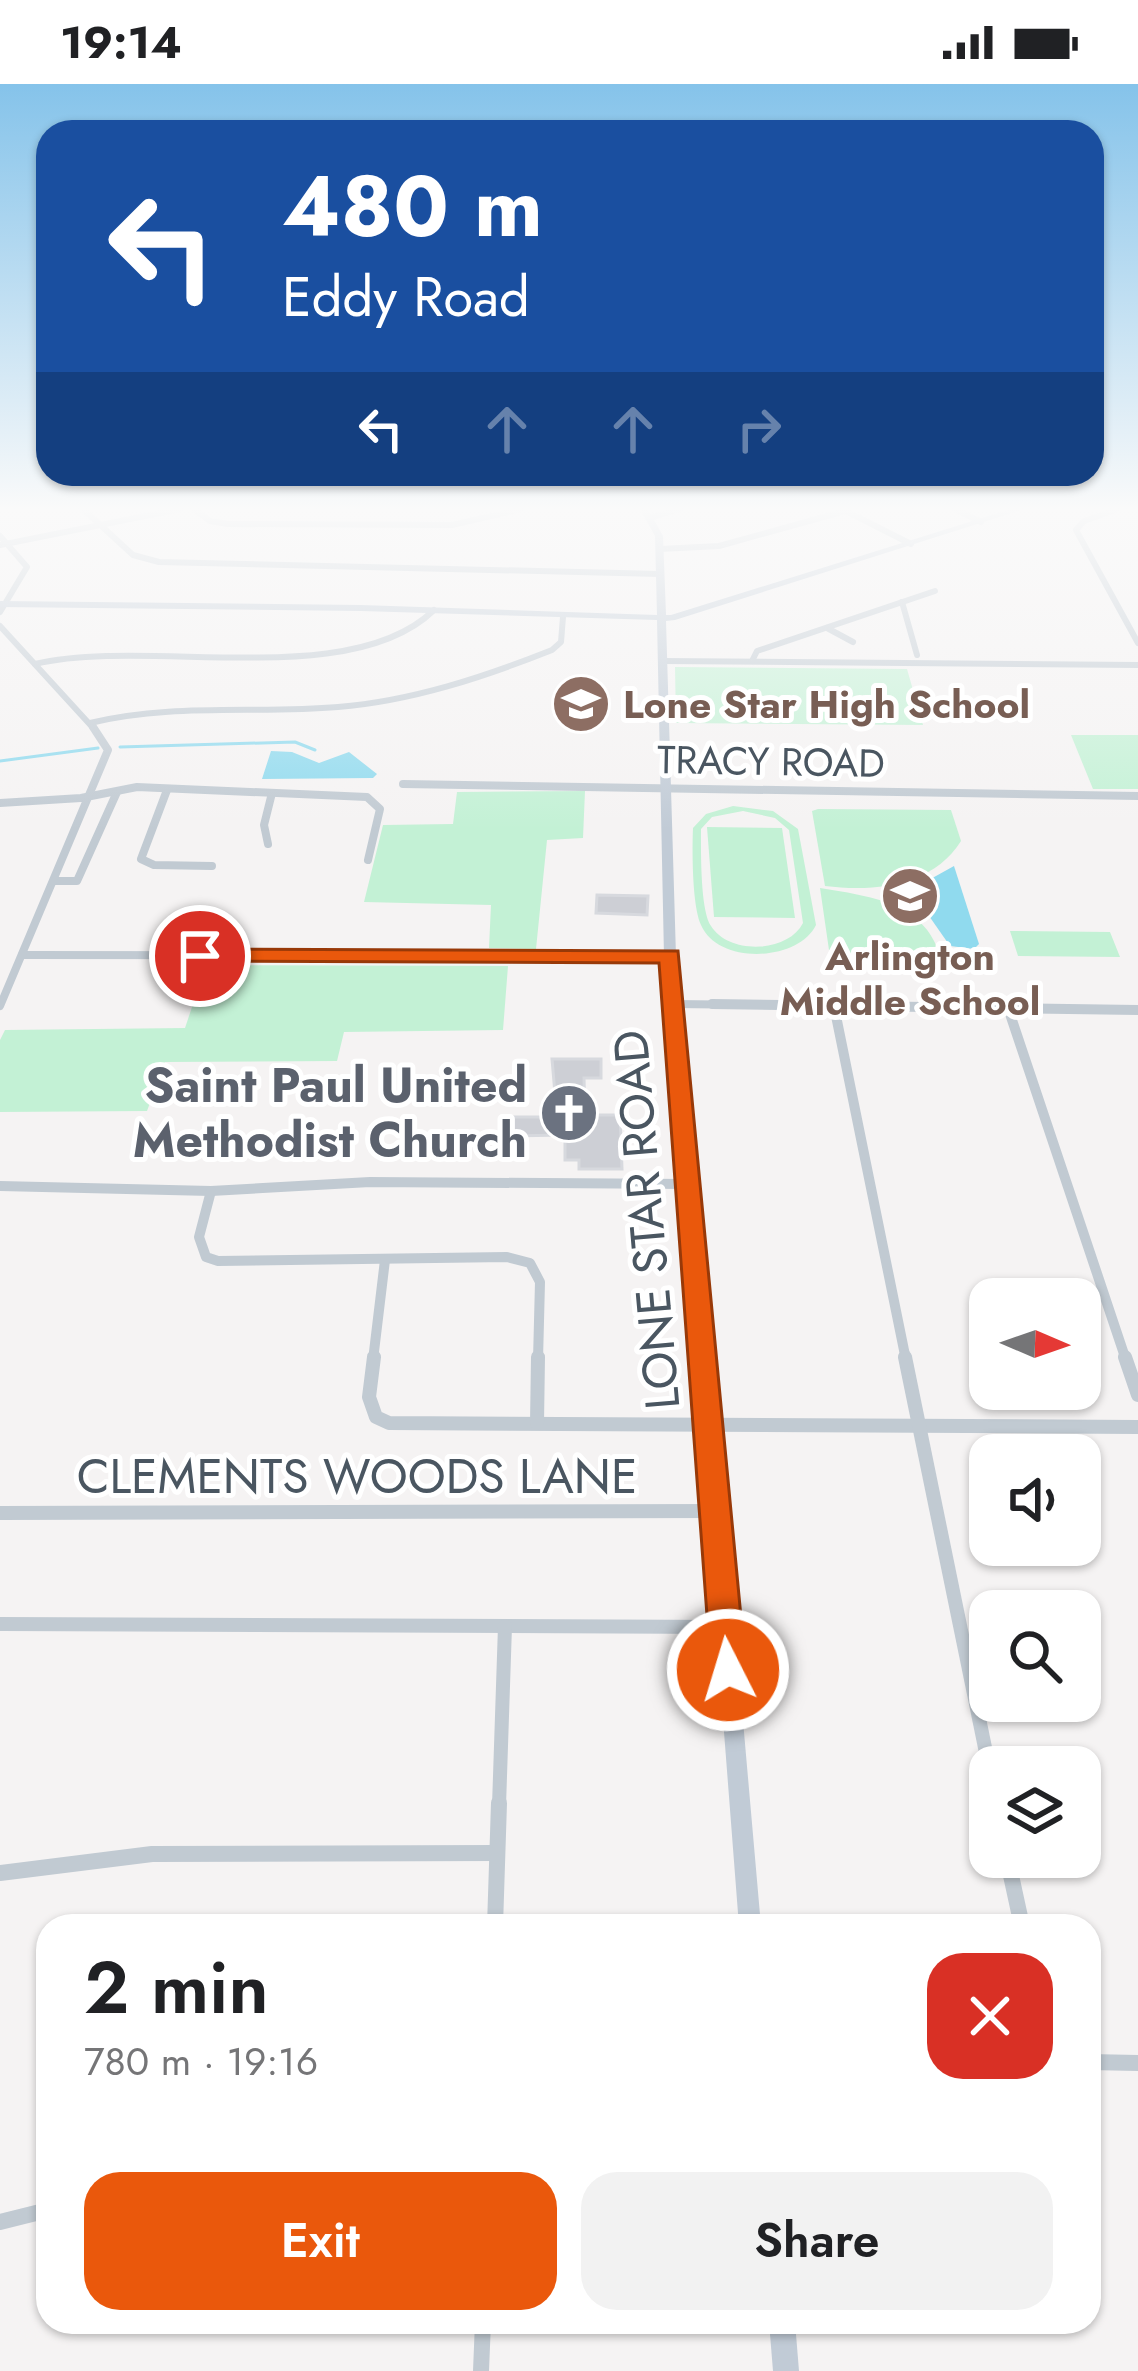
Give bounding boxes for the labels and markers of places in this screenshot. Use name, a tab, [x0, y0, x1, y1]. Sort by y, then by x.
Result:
school or university icon: Lone Star High School	[550, 673, 612, 735]
place label: Lone Star High School	[623, 676, 1030, 733]
school or university icon: Arlington Middle School	[879, 865, 941, 927]
pin	[149, 905, 251, 1007]
place label: Arlington Middle School	[780, 928, 1040, 1030]
place label: Saint Paul United Methodist Church	[133, 1051, 527, 1175]
church icon: Saint Paul United Methodist Church	[538, 1082, 600, 1144]

